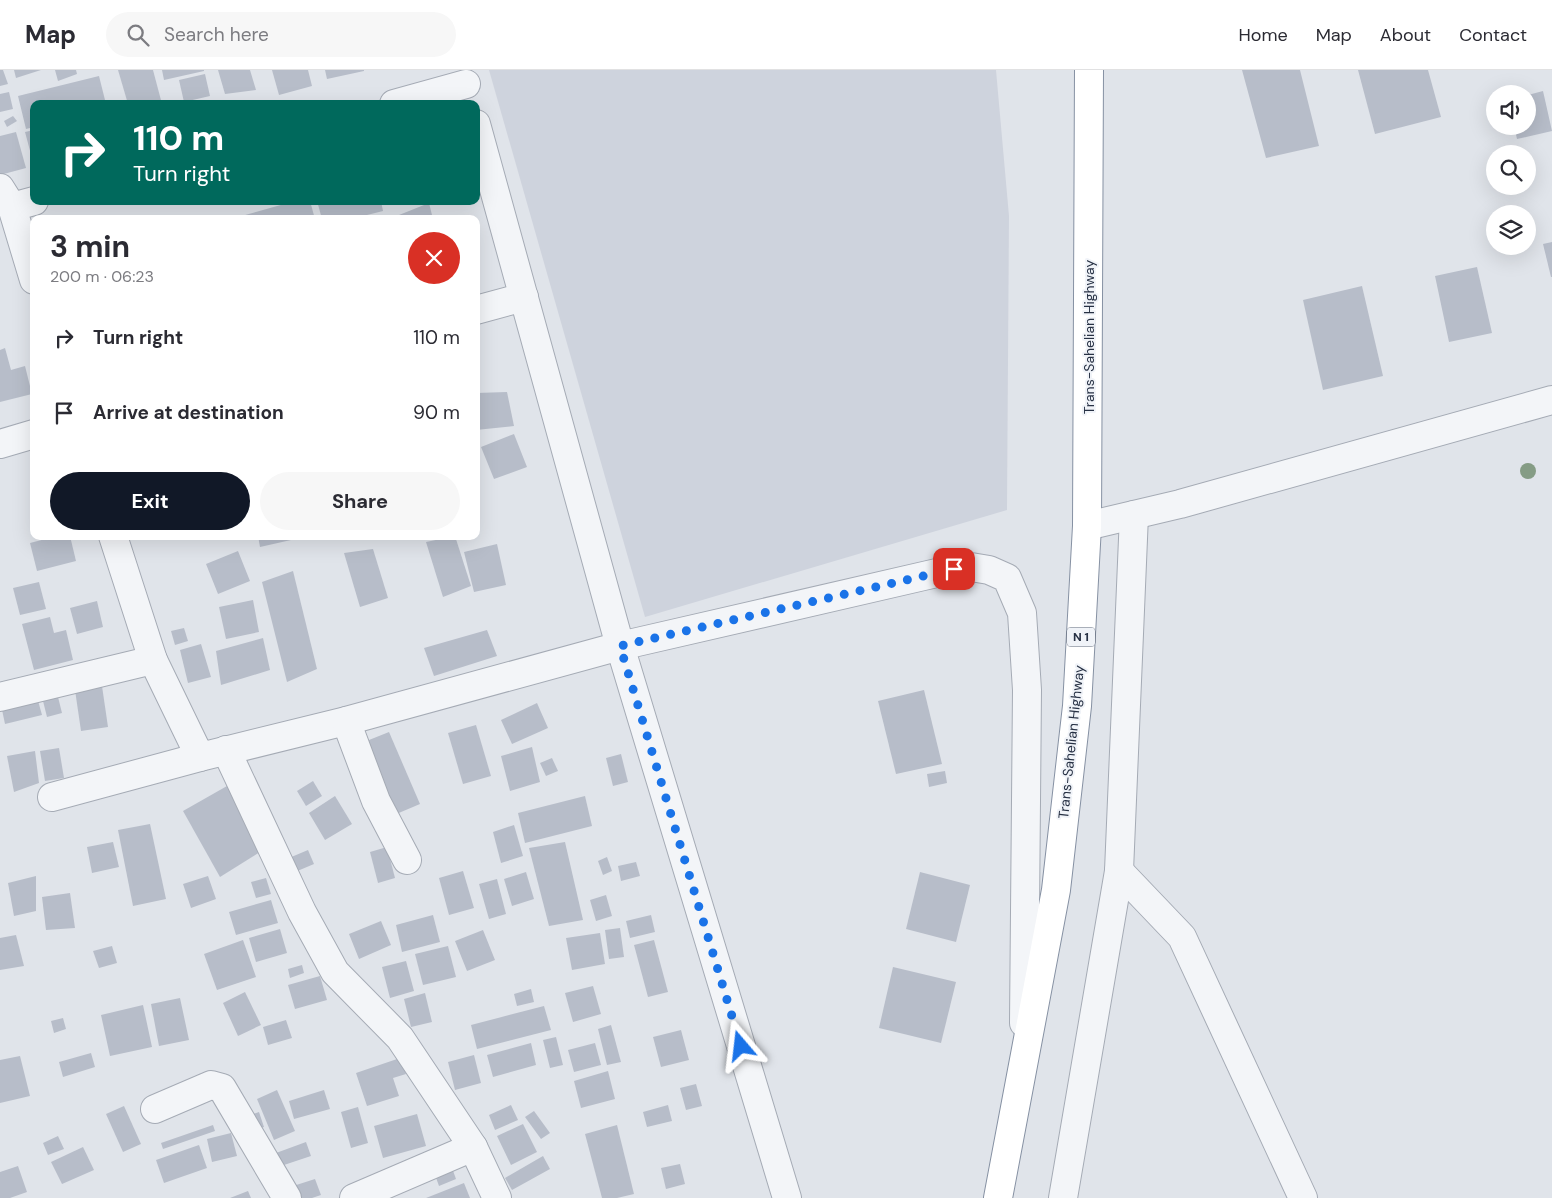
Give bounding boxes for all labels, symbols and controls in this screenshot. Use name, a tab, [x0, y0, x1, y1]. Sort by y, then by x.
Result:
search box	[106, 12, 456, 57]
text: Map	[25, 19, 76, 50]
icon: search	[124, 21, 152, 49]
text: Search here	[164, 22, 269, 47]
text: Home	[1238, 23, 1288, 47]
text: Map	[1316, 23, 1352, 47]
text: About	[1380, 23, 1431, 47]
text: Contact	[1459, 23, 1527, 47]
map controls	[1486, 85, 1536, 255]
button: sound	[1486, 85, 1536, 135]
text: 110 m	[133, 115, 224, 161]
icon: right	[50, 120, 115, 185]
button: search	[1486, 145, 1536, 195]
text: Turn right	[133, 159, 230, 188]
button: layers	[1486, 205, 1536, 255]
text: 3 min	[50, 227, 130, 266]
button: close	[408, 232, 460, 284]
street label: Trans-Sahelian Highway	[1080, 260, 1098, 414]
text: 200 m · 06:23	[50, 266, 154, 287]
icon: right	[50, 324, 78, 352]
text: Turn right	[93, 325, 183, 350]
text: 110 m	[413, 325, 460, 350]
icon: arrive	[50, 399, 78, 427]
text: Arrive at destination	[93, 400, 284, 425]
text: 90 m	[413, 400, 460, 425]
button: Exit	[50, 472, 250, 530]
button: Share	[260, 472, 460, 530]
pin	[933, 548, 975, 590]
icon: arrive	[940, 555, 968, 583]
road number: N 1	[1067, 628, 1095, 646]
street label: Trans-Sahelian Highway	[1054, 664, 1088, 820]
position arrow	[714, 1019, 766, 1071]

